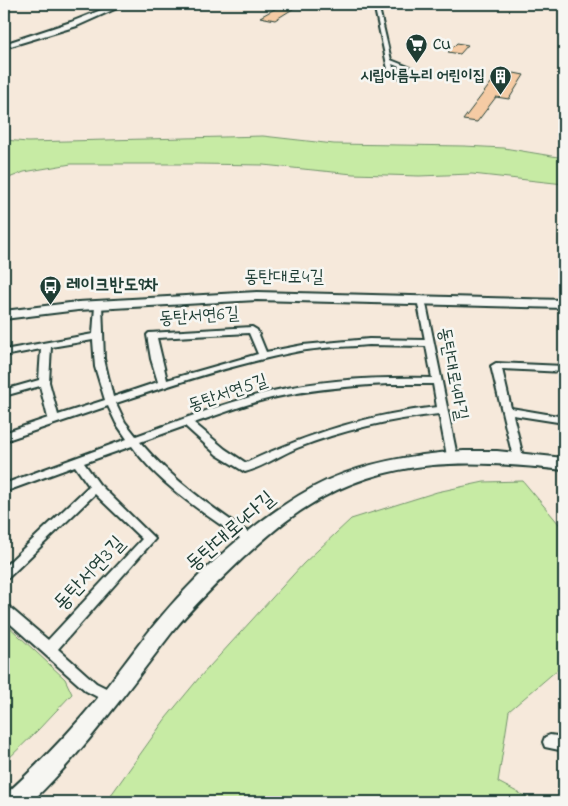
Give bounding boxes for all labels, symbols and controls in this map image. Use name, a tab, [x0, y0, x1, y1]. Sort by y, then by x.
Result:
supermarket icon: CU	[405, 33, 429, 64]
place label: CU	[433, 34, 451, 56]
building icon: 시립아름누리 어린이집	[489, 64, 513, 95]
place label: 시립아름누리 어린이집	[361, 65, 485, 87]
street label: 동탄대로4길	[244, 265, 324, 291]
place label: 레이크반도9차	[66, 273, 159, 299]
bus stop icon: 레이크반도9차	[38, 274, 62, 305]
street label: 동탄서연6길	[158, 301, 240, 333]
street label: 동탄대로4마길	[430, 325, 474, 423]
street label: 동탄서연5길	[185, 368, 272, 420]
street label: 동탄대로4다길	[180, 485, 282, 579]
street label: 동탄서연3길	[47, 530, 133, 618]

